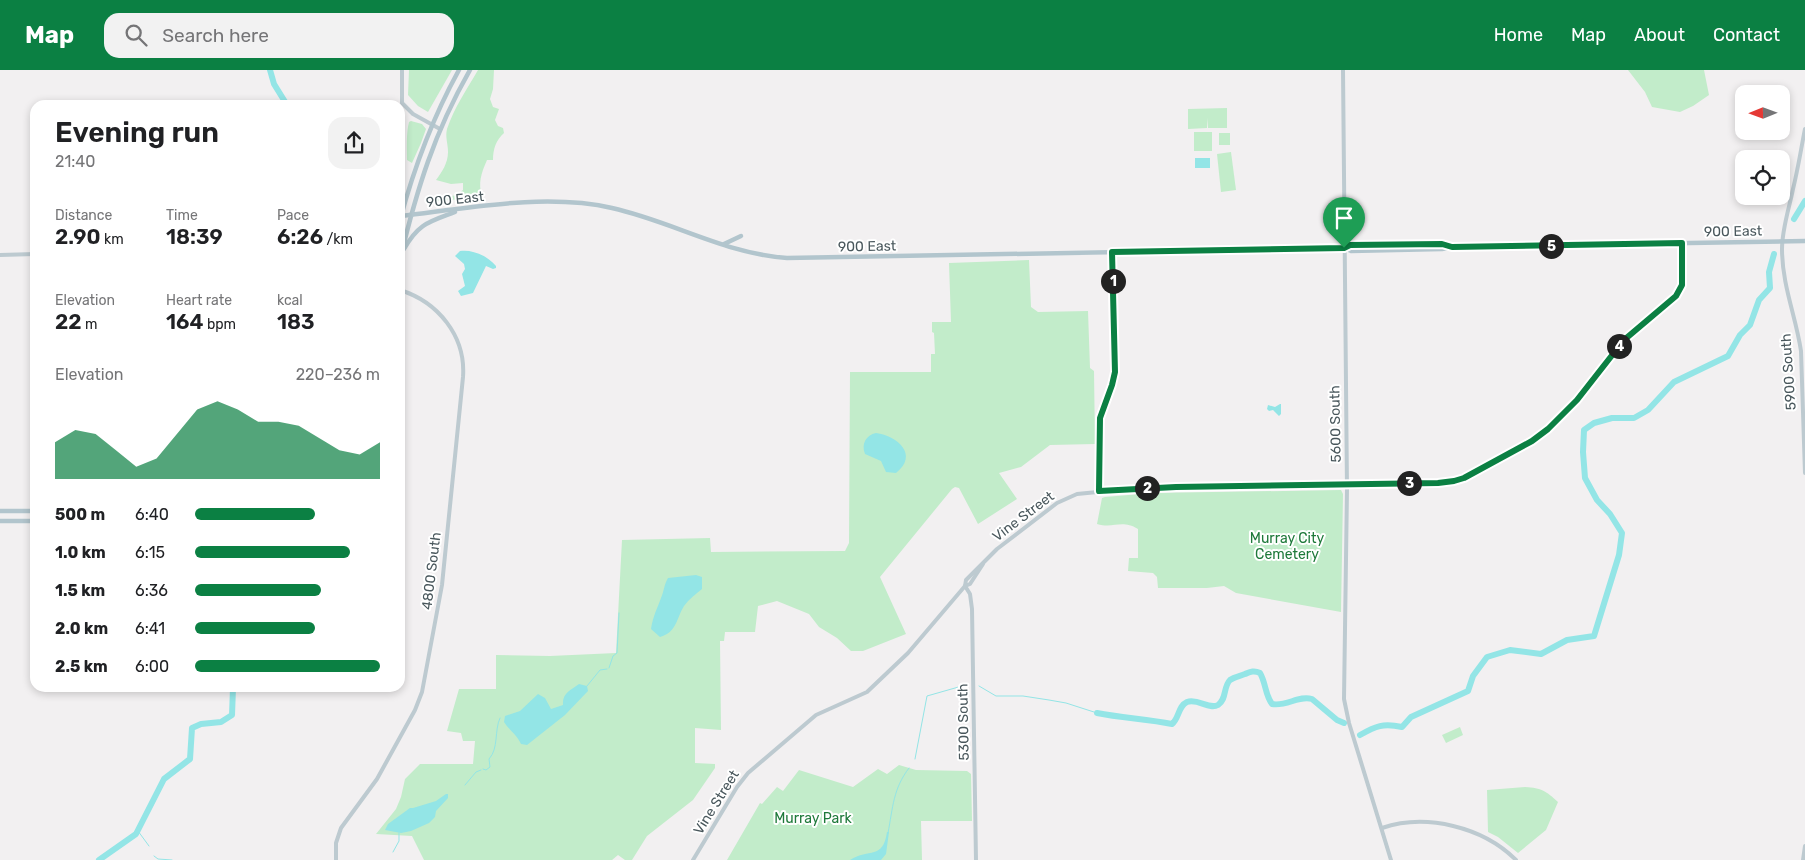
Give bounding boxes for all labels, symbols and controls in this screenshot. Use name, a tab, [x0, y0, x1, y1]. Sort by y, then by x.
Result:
search box	[104, 13, 454, 58]
text: Map	[25, 21, 74, 49]
icon: search	[122, 21, 150, 49]
text: Search here	[162, 24, 269, 47]
text: Home	[1494, 24, 1543, 46]
text: Map	[1571, 24, 1606, 46]
text: About	[1634, 24, 1685, 46]
text: Contact	[1713, 24, 1780, 46]
north arrow	[1735, 85, 1790, 140]
map controls	[1735, 85, 1790, 205]
text: Evening run	[55, 116, 219, 149]
button: share	[328, 117, 380, 169]
button: locate	[1735, 150, 1790, 205]
text: 21:40	[55, 152, 95, 171]
street label: 900 East	[425, 188, 485, 211]
pin	[1323, 197, 1365, 248]
icon: arrive	[1330, 204, 1358, 232]
text: Distance	[55, 207, 112, 224]
text: Time	[166, 207, 198, 224]
text: Pace	[277, 207, 309, 224]
street label: 900 East	[1704, 222, 1763, 241]
text: 2.90	[55, 224, 100, 249]
text: 18:39	[166, 224, 223, 249]
text: 6:26	[277, 224, 323, 249]
text: km	[100, 231, 124, 248]
text: /km	[323, 231, 353, 248]
pin: 5	[1538, 234, 1564, 258]
street label: 900 East	[838, 237, 897, 256]
text: 5	[1547, 238, 1556, 255]
pin: 1	[1100, 268, 1126, 294]
text: 1	[1110, 273, 1117, 290]
text: Elevation	[55, 292, 115, 309]
text: Heart rate	[166, 292, 232, 309]
text: kcal	[277, 292, 303, 309]
text: 22	[55, 309, 82, 334]
text: 164	[166, 309, 203, 334]
text: 183	[277, 309, 315, 334]
text: m	[82, 316, 98, 333]
text: bpm	[203, 316, 236, 333]
street label: 5900 South	[1777, 333, 1800, 411]
pin: 4	[1606, 334, 1632, 358]
text: 4	[1615, 338, 1624, 355]
text: Elevation	[55, 365, 124, 384]
text: 220–236 m	[296, 365, 380, 384]
street label: 5600 South	[1326, 385, 1345, 463]
pin: 3	[1396, 470, 1422, 496]
text: 3	[1405, 475, 1414, 492]
pin: 2	[1134, 476, 1160, 500]
text: 2	[1143, 480, 1152, 497]
street label: Vine Street	[989, 487, 1058, 545]
text: 500 m	[55, 505, 105, 524]
text: 6:40	[135, 505, 169, 524]
park label: Murray City Cemetery	[1250, 530, 1324, 563]
street label: 4800 South	[418, 531, 445, 611]
text: 1.0 km	[55, 543, 106, 562]
text: 6:15	[135, 543, 165, 562]
text: 1.5 km	[55, 581, 105, 600]
text: 6:36	[135, 581, 168, 600]
text: 2.0 km	[55, 619, 108, 638]
text: 6:41	[135, 619, 165, 638]
text: 2.5 km	[55, 657, 108, 676]
text: 6:00	[135, 657, 169, 676]
street label: 5300 South	[954, 683, 973, 761]
street label: Vine Street	[690, 766, 743, 838]
park label: Murray Park	[774, 810, 853, 827]

